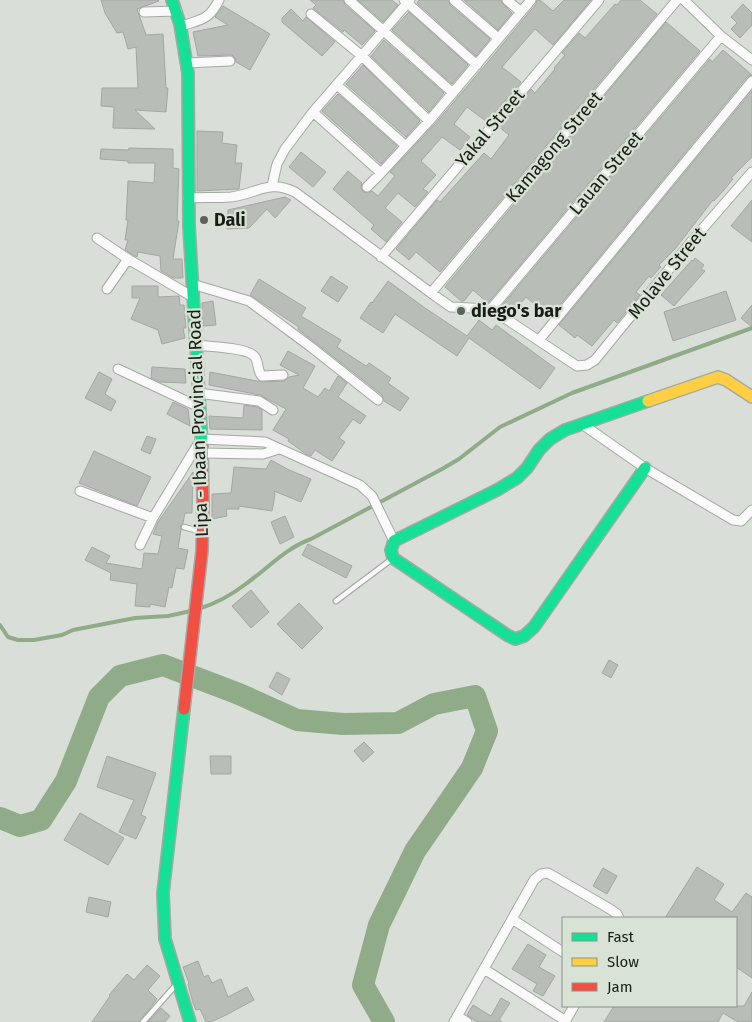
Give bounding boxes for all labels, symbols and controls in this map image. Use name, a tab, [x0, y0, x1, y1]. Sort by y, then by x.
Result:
street label: Yakal Street	[451, 84, 530, 172]
street label: Kamagong Street	[501, 87, 607, 207]
street label: Lauan Street	[564, 126, 648, 220]
place label: Dali	[214, 209, 246, 231]
marker: Dali	[198, 214, 210, 226]
street label: Molave Street	[623, 222, 711, 323]
place label: diego's bar	[471, 300, 562, 322]
marker: diego's bar	[455, 305, 467, 317]
street label: Lipa - Ibaan Provincial Road	[183, 309, 213, 537]
legend	[562, 917, 737, 1007]
text: Fast	[607, 928, 634, 946]
text: Slow	[607, 953, 639, 971]
text: Jam	[607, 978, 633, 996]

